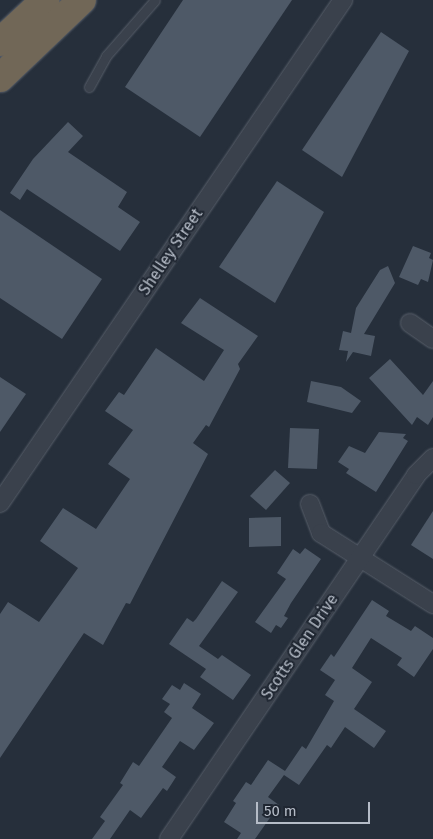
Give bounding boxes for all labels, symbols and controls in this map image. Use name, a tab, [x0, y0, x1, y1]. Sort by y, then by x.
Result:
street label: Shelley Street	[135, 205, 207, 299]
street label: Scotts Glen Drive	[258, 591, 342, 703]
scale bar	[258, 792, 372, 824]
text: 50 m	[264, 802, 297, 820]

